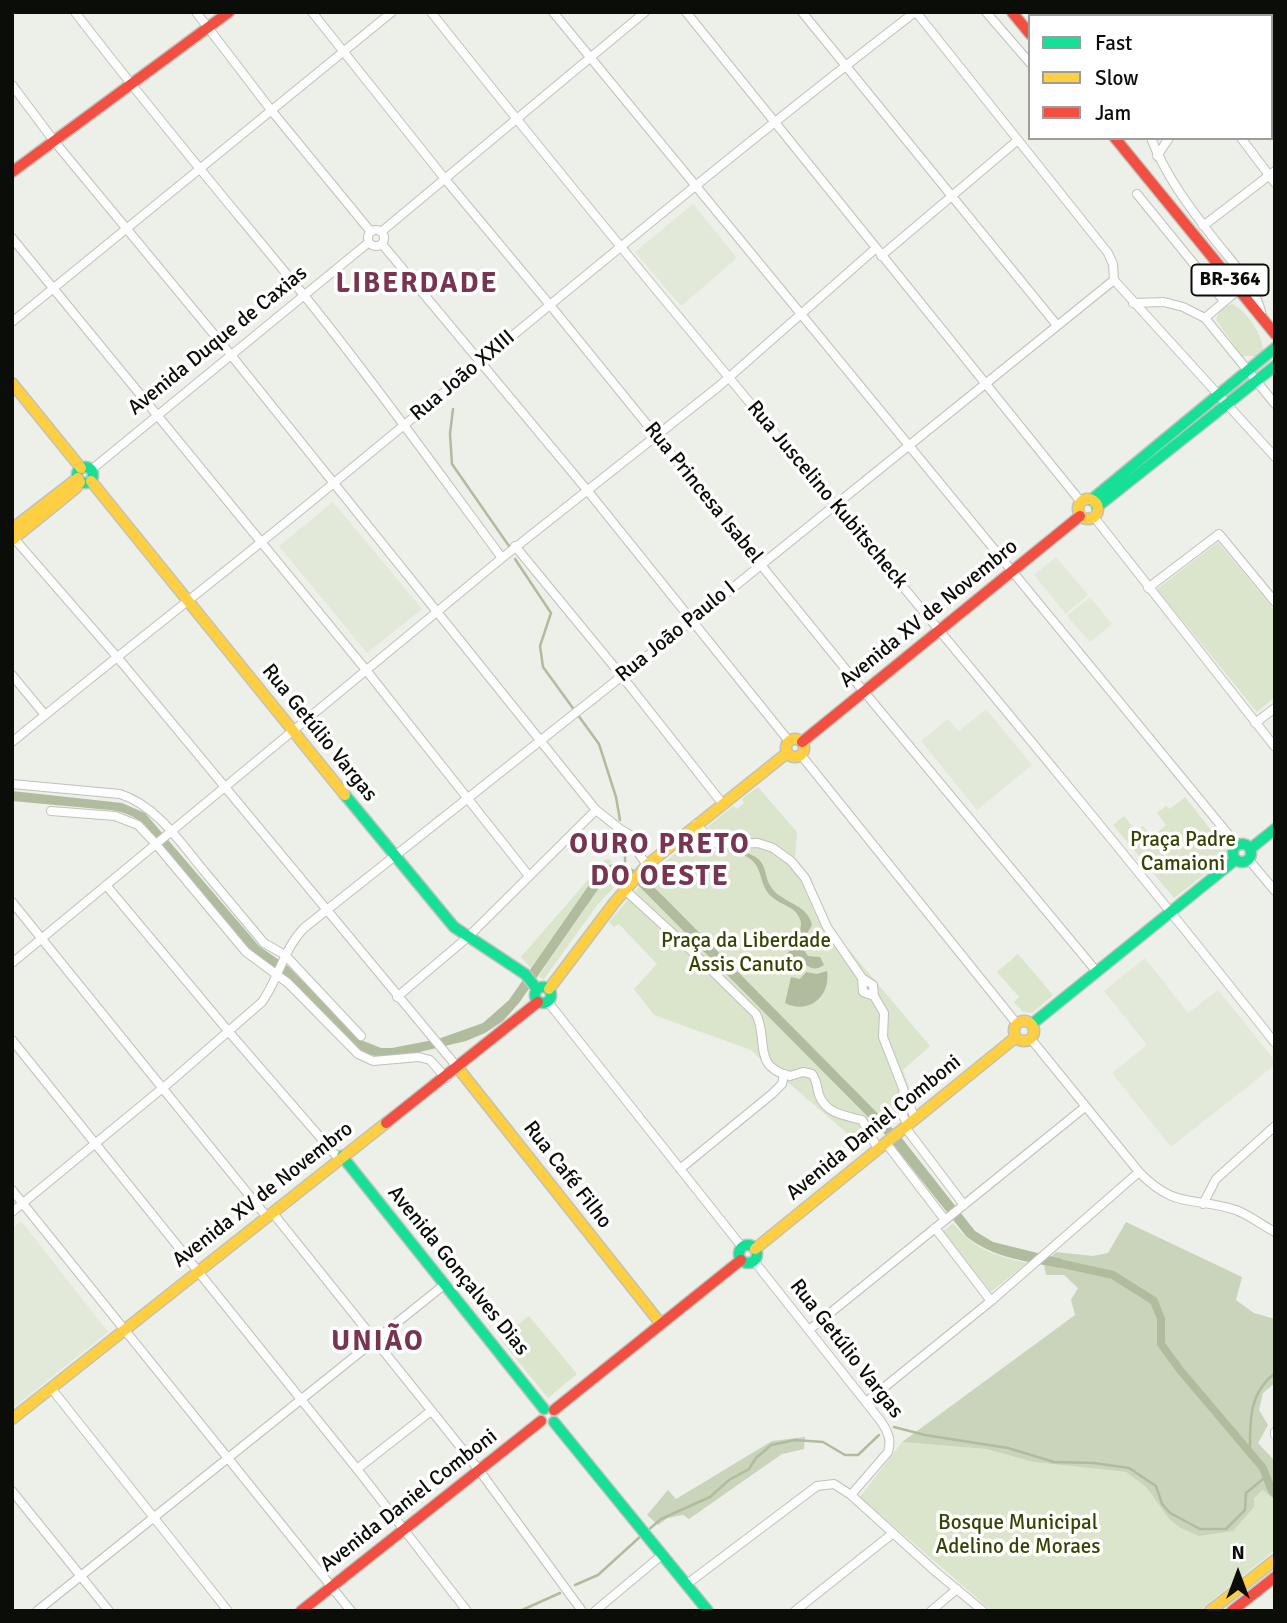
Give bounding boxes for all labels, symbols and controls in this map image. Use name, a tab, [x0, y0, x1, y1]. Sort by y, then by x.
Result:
legend	[1028, 14, 1273, 140]
text: Fast	[1095, 30, 1132, 56]
text: Slow	[1095, 65, 1139, 91]
text: Jam	[1095, 100, 1131, 126]
street label: Avenida Duque de Caxias	[123, 261, 313, 421]
road number: BR-364	[1192, 264, 1268, 296]
district label: LIBERDADE	[337, 268, 497, 302]
street label: Rua João XXIII	[406, 325, 520, 427]
street label: Rua Juscelino Kubitscheck	[741, 396, 913, 594]
street label: Rua Princesa Isabel	[638, 417, 768, 569]
street label: Avenida XV de Novembro	[835, 534, 1023, 694]
street label: Rua João Paulo I	[611, 576, 741, 688]
street label: Rua Getúlio Vargas	[256, 659, 382, 807]
park label: Praça Padre Camaioni	[1130, 827, 1236, 877]
district label: OURO PRETO DO OESTE	[571, 829, 749, 895]
park label: Praça da Liberdade Assis Canuto	[661, 928, 831, 978]
street label: Avenida Daniel Comboni	[781, 1050, 967, 1206]
street label: Rua Café Filho	[517, 1116, 617, 1234]
street label: Avenida XV de Novembro	[168, 1117, 358, 1273]
street label: Avenida Gonçalves Dias	[382, 1181, 534, 1361]
street label: Rua Getúlio Vargas	[784, 1275, 908, 1423]
district label: UNIÃO	[332, 1326, 424, 1360]
street label: Avenida Daniel Comboni	[315, 1424, 503, 1578]
park label: Bosque Municipal Adelino de Moraes	[935, 1510, 1101, 1560]
north arrow	[1203, 1539, 1273, 1609]
text: N	[1231, 1541, 1245, 1565]

